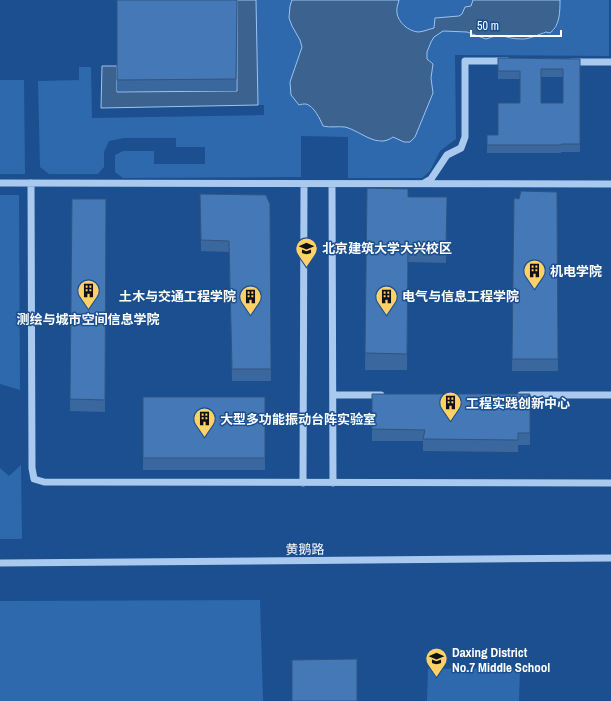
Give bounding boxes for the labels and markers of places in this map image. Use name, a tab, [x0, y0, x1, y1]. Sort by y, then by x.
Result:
school or university icon: 北京建筑大学大兴校区	[293, 235, 319, 268]
place label: 北京建筑大学大兴校区	[322, 240, 452, 257]
building icon: 机电学院	[522, 258, 548, 291]
place label: 机电学院	[550, 263, 602, 280]
building icon: 测绘与城市空间信息学院	[75, 278, 101, 311]
building icon: 土木与交通工程学院	[238, 283, 264, 316]
building icon: 电气与信息工程学院	[374, 283, 400, 316]
place label: 土木与交通工程学院	[119, 288, 236, 305]
place label: 电气与信息工程学院	[402, 288, 519, 305]
place label: 测绘与城市空间信息学院	[16, 311, 160, 328]
building icon: 工程实践创新中心	[438, 390, 464, 423]
place label: 工程实践创新中心	[466, 395, 570, 412]
building icon: 大型多功能振动台阵实验室	[191, 406, 217, 439]
place label: 大型多功能振动台阵实验室	[220, 411, 376, 428]
place label: Daxing District No.7 Middle School	[452, 644, 550, 676]
school or university icon: Daxing District No.7 Middle School	[423, 646, 449, 679]

